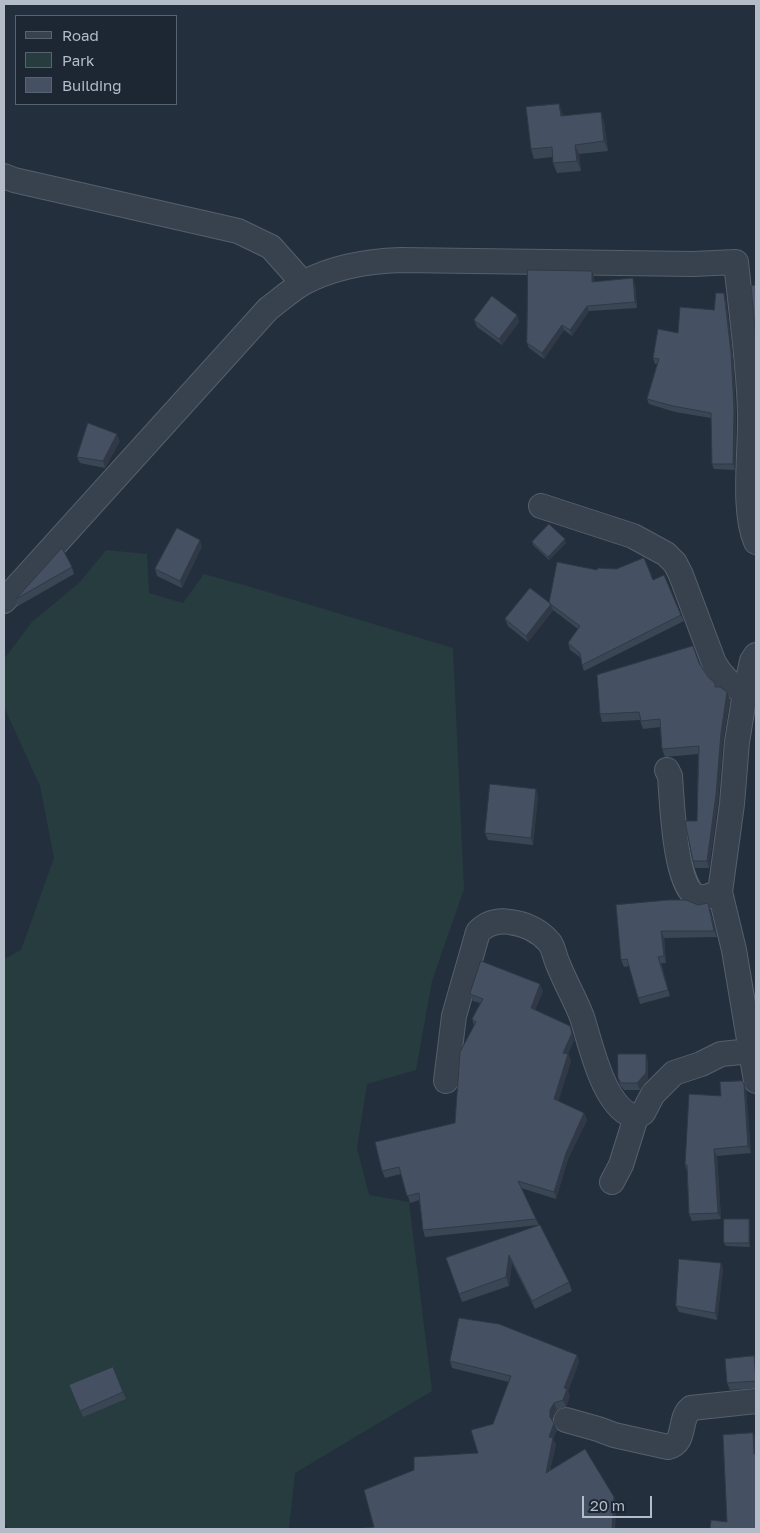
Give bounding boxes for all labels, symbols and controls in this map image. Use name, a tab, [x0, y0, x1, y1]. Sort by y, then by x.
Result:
legend	[15, 15, 178, 105]
text: Road	[62, 26, 99, 44]
text: Park	[62, 51, 94, 69]
text: Building	[62, 76, 122, 94]
scale bar	[585, 1486, 655, 1518]
text: 20 m	[590, 1496, 625, 1514]

